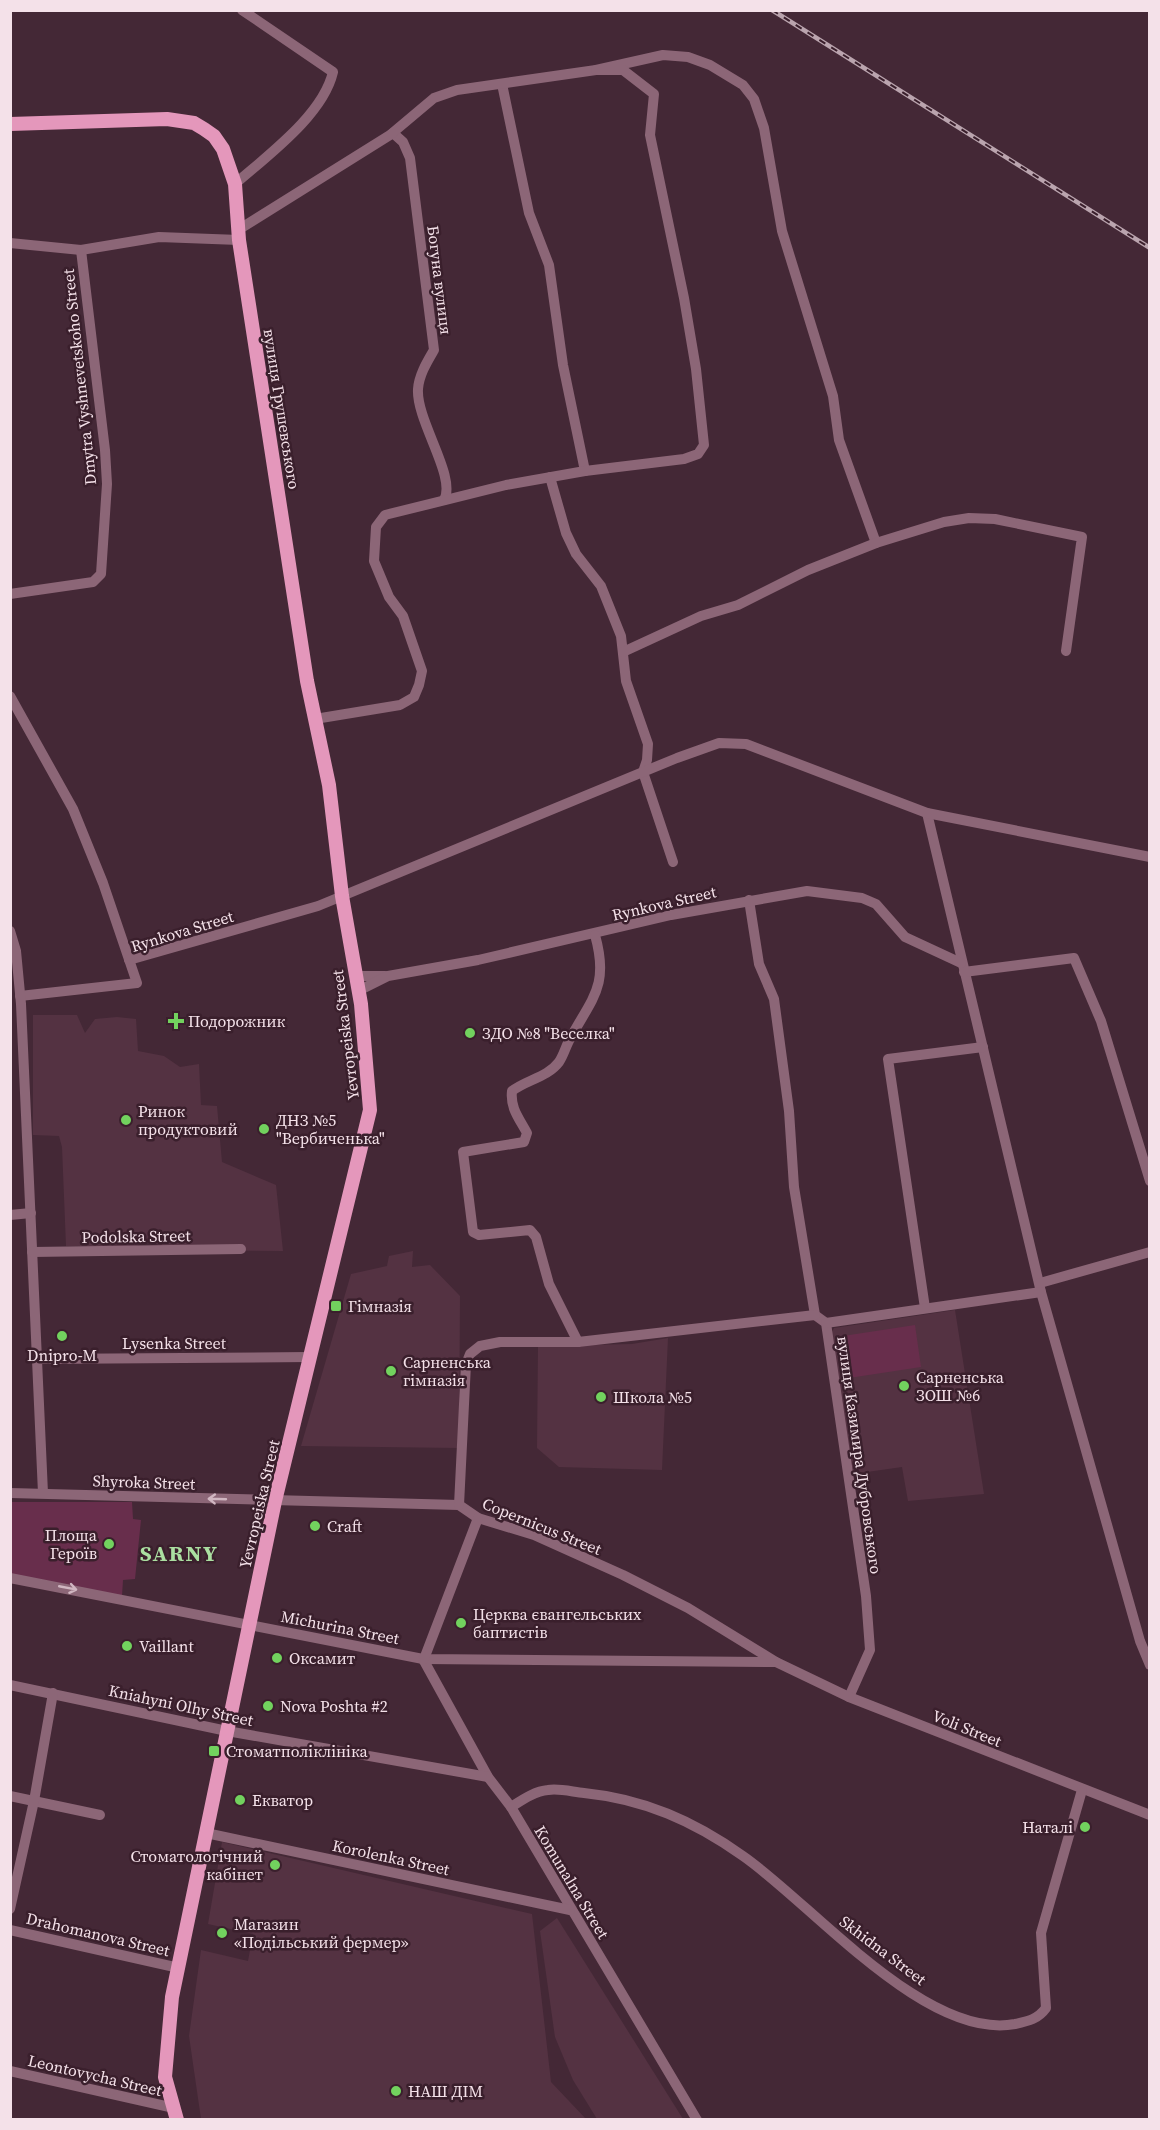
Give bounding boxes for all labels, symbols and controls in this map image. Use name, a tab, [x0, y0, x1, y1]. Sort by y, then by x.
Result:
street label: Богуна вулиця	[422, 224, 458, 336]
street label: Dmytra Vyshnevetskoho Street	[57, 267, 101, 486]
street label: вулиця Грушевського	[258, 327, 306, 491]
street label: Rynkova Street	[610, 880, 719, 926]
street label: Rynkova Street	[128, 905, 237, 957]
street label: Yevropeiska Street	[326, 968, 364, 1101]
place label: Подорожник	[188, 1010, 286, 1032]
marker: Подорожник	[169, 1014, 183, 1028]
place label: ЗДО №8 "Веселка"	[482, 1022, 615, 1044]
marker: ЗДО №8 "Веселка"	[463, 1026, 477, 1040]
place label: Ринок продуктовий	[138, 1100, 238, 1140]
place label: ДНЗ №5 "Вербиченька"	[276, 1109, 385, 1149]
marker: Ринок продуктовий	[119, 1113, 133, 1127]
marker: ДНЗ №5 "Вербиченька"	[257, 1122, 271, 1136]
street label: Podolska Street	[81, 1224, 192, 1248]
place label: Гімназія	[348, 1295, 412, 1317]
marker: Гімназія	[329, 1299, 343, 1313]
marker: Dnipro-M	[55, 1329, 69, 1343]
street label: Lysenka Street	[122, 1332, 227, 1354]
street label: вулиця Казимира Дубровського	[832, 1335, 888, 1576]
place label: Dnipro-M	[27, 1344, 97, 1366]
place label: Сарненська гімназія	[403, 1351, 492, 1391]
marker: Сарненська гімназія	[384, 1364, 398, 1378]
place label: Сарненська ЗОШ №6	[916, 1366, 1005, 1406]
marker: Сарненська ЗОШ №6	[897, 1379, 911, 1393]
place label: Школа №5	[613, 1386, 692, 1408]
marker: Школа №5	[594, 1390, 608, 1404]
street label: Yevropeiska Street	[234, 1437, 285, 1570]
street label: Shyroka Street	[92, 1469, 196, 1495]
street label: Copernicus Street	[479, 1492, 606, 1560]
one-way arrow	[208, 1494, 228, 1505]
place label: Craft	[327, 1515, 363, 1537]
marker: Craft	[308, 1519, 322, 1533]
place label: Площа Героїв	[45, 1524, 98, 1564]
marker: Площа Героїв	[102, 1537, 116, 1551]
district label: SARNY	[140, 1538, 218, 1568]
one-way arrow	[58, 1583, 77, 1594]
place label: Церква євангельських баптистів	[473, 1603, 642, 1643]
street label: Michurina Street	[279, 1605, 402, 1649]
marker: Церква євангельських баптистів	[454, 1616, 468, 1630]
place label: Vaillant	[139, 1635, 194, 1657]
marker: Vaillant	[120, 1639, 134, 1653]
place label: Оксамит	[289, 1647, 356, 1669]
marker: Оксамит	[270, 1651, 284, 1665]
street label: Kniahyni Olhy Street	[107, 1679, 256, 1731]
place label: Nova Poshta #2	[280, 1695, 388, 1717]
marker: Nova Poshta #2	[261, 1699, 275, 1713]
street label: Voli Street	[929, 1704, 1006, 1752]
place label: Стоматполіклініка	[226, 1740, 369, 1762]
marker: Стоматполіклініка	[207, 1744, 221, 1758]
place label: Екватор	[252, 1789, 313, 1811]
marker: Екватор	[233, 1793, 247, 1807]
place label: Наталі	[1022, 1816, 1073, 1838]
marker: Наталі	[1078, 1820, 1092, 1834]
street label: Komunalna Street	[530, 1821, 615, 1943]
street label: Korolenka Street	[331, 1834, 452, 1880]
place label: Стоматологічний кабінет	[130, 1845, 264, 1885]
marker: Стоматологічний кабінет	[268, 1858, 282, 1872]
street label: Drahomanova Street	[24, 1907, 173, 1961]
street label: Skhidna Street	[835, 1910, 931, 1990]
place label: Магазин «Подільський фермер»	[234, 1913, 409, 1953]
marker: Магазин «Подільський фермер»	[215, 1926, 229, 1940]
street label: Leontovycha Street	[26, 2049, 165, 2101]
place label: НАШ ДІМ	[408, 2080, 483, 2102]
marker: НАШ ДІМ	[389, 2084, 403, 2098]

